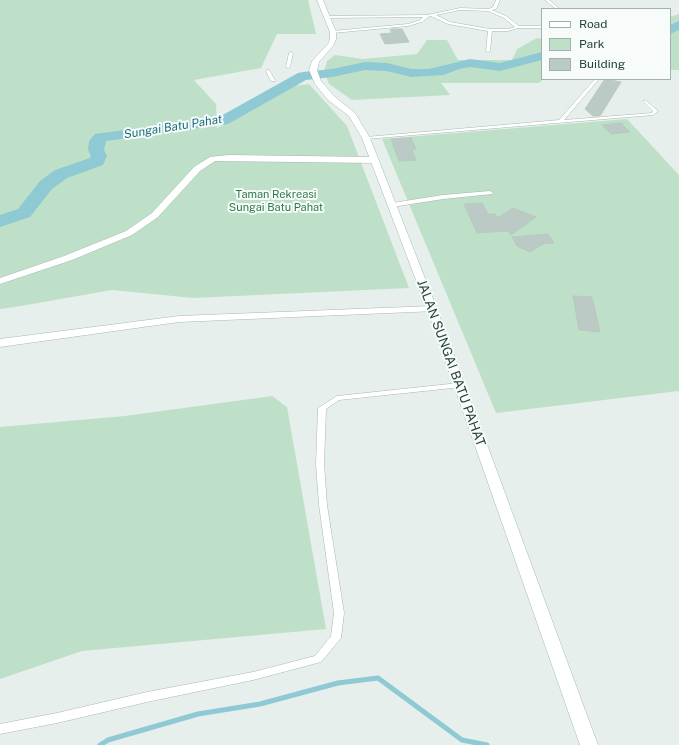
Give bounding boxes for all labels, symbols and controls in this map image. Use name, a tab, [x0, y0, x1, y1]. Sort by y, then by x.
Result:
legend	[541, 8, 671, 80]
text: Road	[579, 17, 607, 31]
text: Park	[579, 37, 605, 51]
text: Building	[579, 57, 625, 71]
water label: Sungai Batu Pahat	[123, 112, 223, 142]
park label: Taman Rekreasi Sungai Batu Pahat	[229, 188, 323, 214]
street label: JALAN SUNGAI BATU PAHAT	[414, 278, 488, 448]

